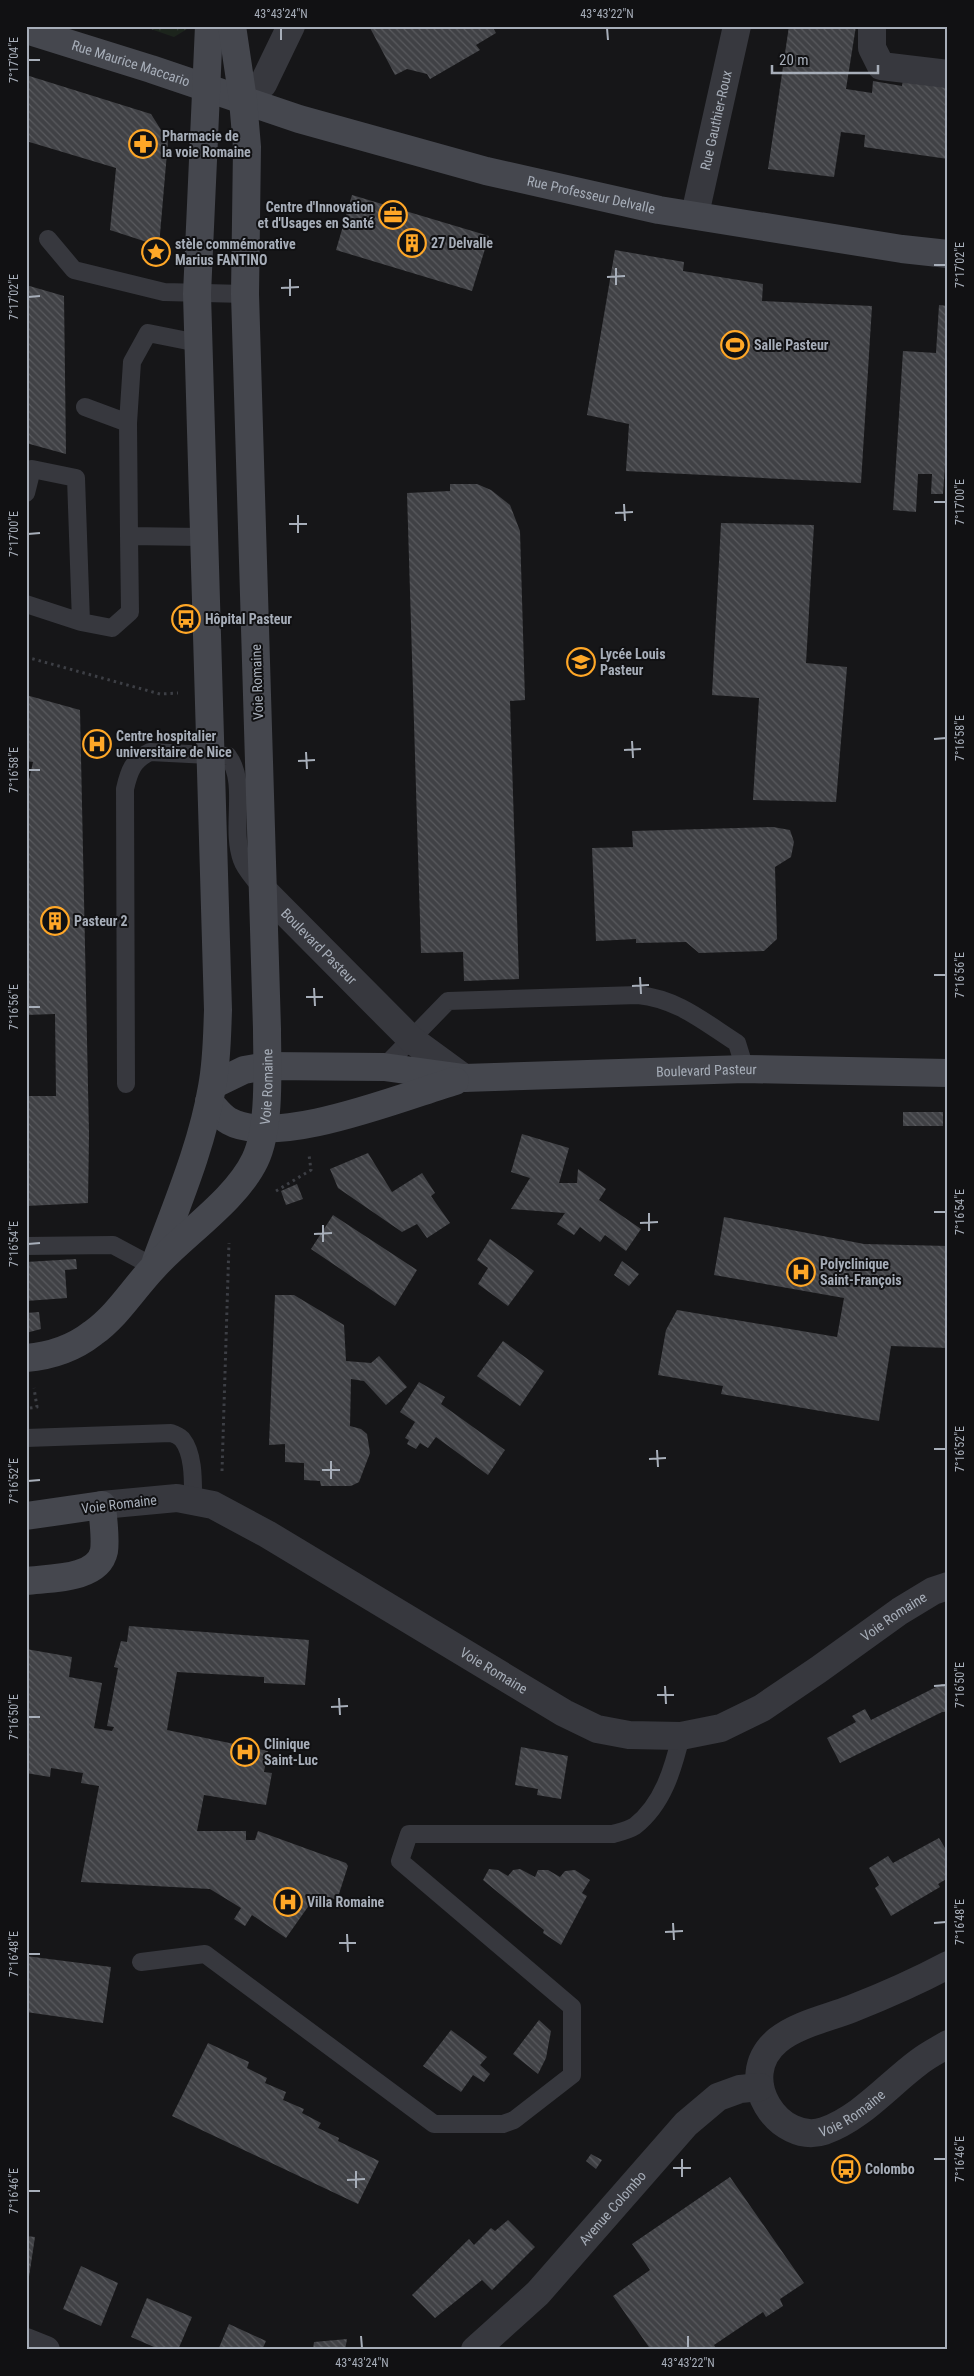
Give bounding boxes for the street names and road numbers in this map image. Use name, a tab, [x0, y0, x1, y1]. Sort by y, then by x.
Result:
street label: Rue Maurice Maccario	[70, 37, 192, 90]
street label: Rue Gauthier-Roux	[697, 69, 735, 172]
street label: Rue Professeur Delvalle	[526, 173, 657, 217]
street label: Voie Romaine	[248, 643, 266, 720]
street label: Boulevard Pasteur	[278, 905, 360, 988]
street label: Voie Romaine	[257, 1048, 275, 1126]
street label: Boulevard Pasteur	[656, 1061, 757, 1080]
street label: Voie Romaine	[80, 1491, 158, 1517]
street label: Voie Romaine	[858, 1589, 930, 1645]
street label: Voie Romaine	[457, 1644, 531, 1697]
street label: Voie Romaine	[817, 2086, 888, 2140]
street label: Avenue Colombo	[576, 2168, 649, 2248]

